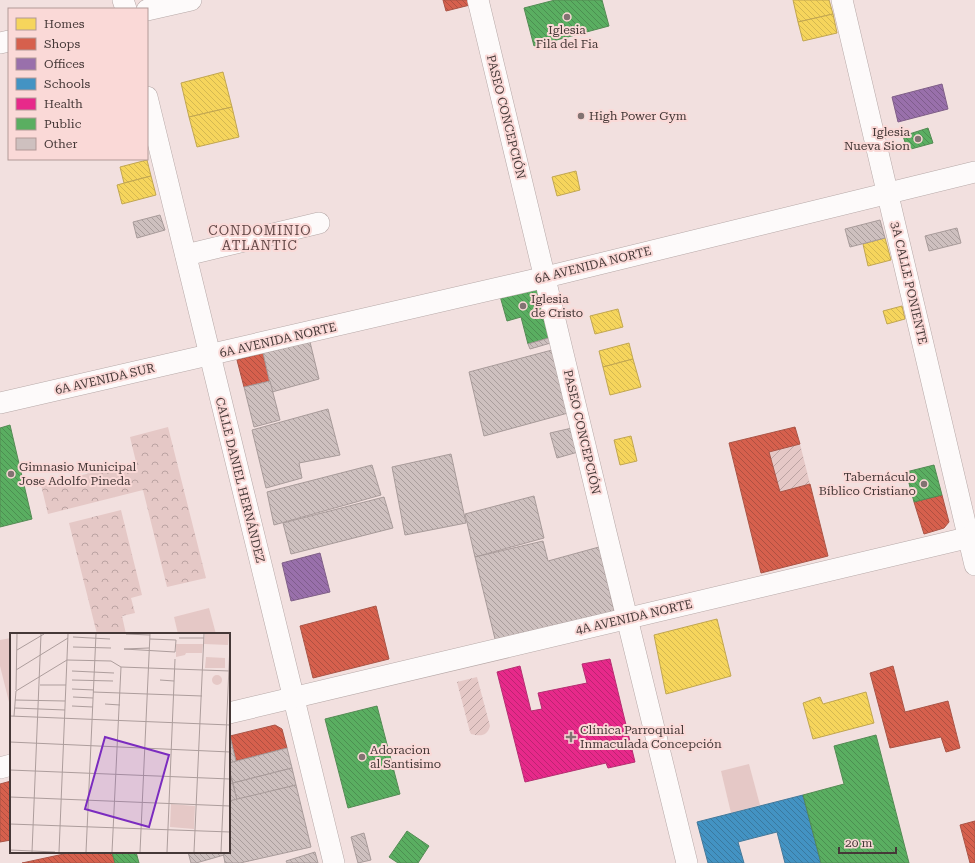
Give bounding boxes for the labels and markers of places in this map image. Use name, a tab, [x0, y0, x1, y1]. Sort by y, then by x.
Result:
marker: Iglesia Fila del Fia	[562, 12, 572, 22]
place label: Iglesia Fila del Fia	[536, 23, 599, 51]
place label: High Power Gym	[589, 109, 687, 123]
marker: High Power Gym	[576, 111, 586, 121]
place label: Iglesia Nueva Sion	[844, 125, 910, 153]
marker: Iglesia Nueva Sion	[913, 134, 923, 144]
place label: Iglesia de Cristo	[531, 292, 583, 320]
marker: Iglesia de Cristo	[518, 301, 528, 311]
place label: Gimnasio Municipal Jose Adolfo Pineda	[19, 460, 136, 488]
marker: Gimnasio Municipal Jose Adolfo Pineda	[6, 469, 16, 479]
place label: Tabernáculo Bíblico Cristiano	[819, 470, 916, 498]
marker: Tabernáculo Bíblico Cristiano	[919, 479, 929, 489]
place label: Clínica Parroquial Inmaculada Concepción	[580, 723, 722, 751]
marker: Clínica Parroquial Inmaculada Concepción	[565, 731, 577, 743]
place label: Adoracion al Santisimo	[370, 743, 441, 771]
marker: Adoracion al Santisimo	[357, 752, 367, 762]

